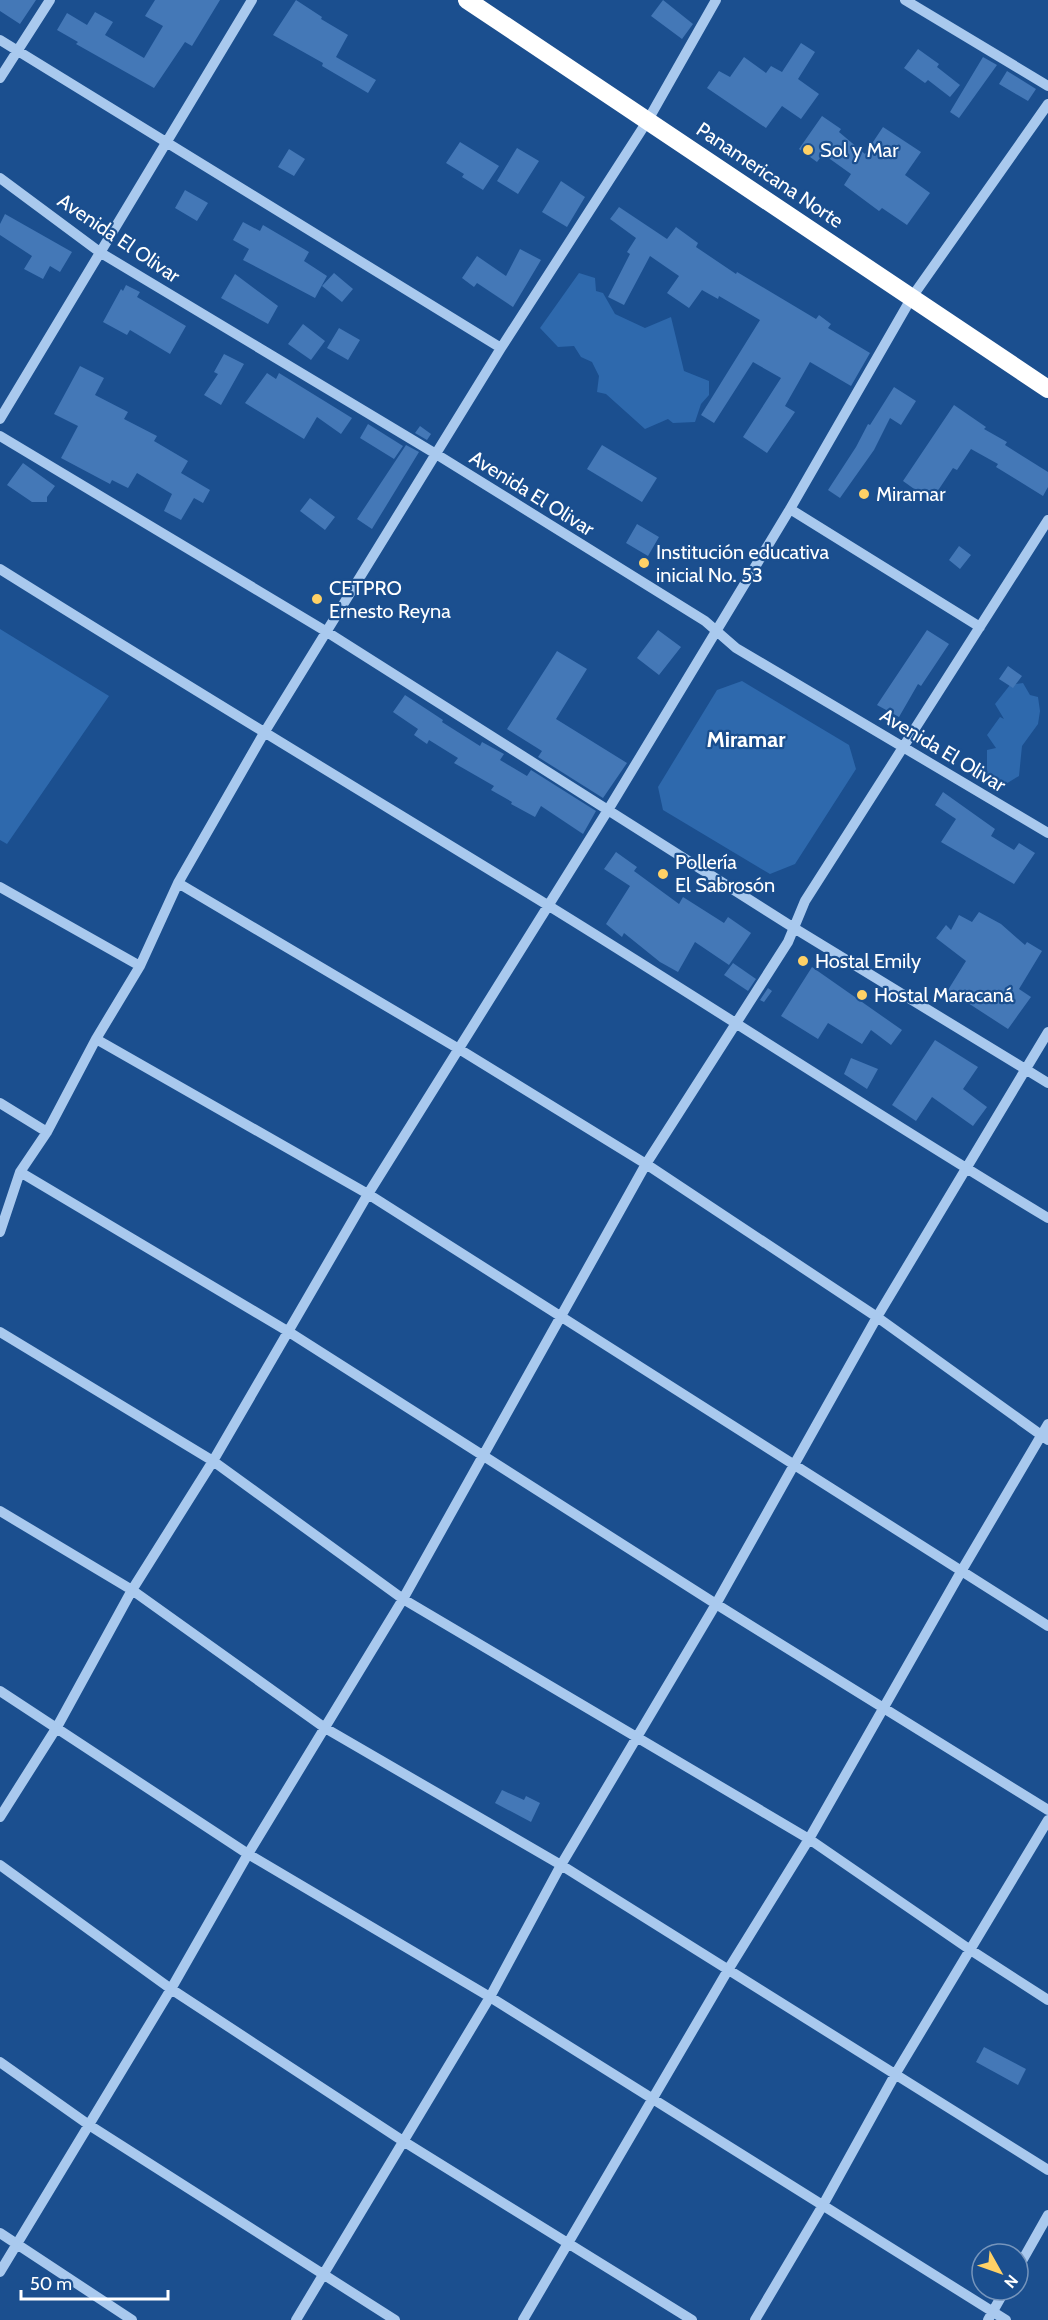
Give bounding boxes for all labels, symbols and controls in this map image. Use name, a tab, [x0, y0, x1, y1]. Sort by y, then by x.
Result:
street label: Panamericana Norte	[692, 117, 848, 233]
place label: Sol y Mar	[820, 138, 899, 162]
marker: Sol y Mar	[801, 143, 815, 157]
street label: Avenida El Olivar	[53, 188, 185, 288]
street label: Avenida El Olivar	[465, 445, 599, 541]
place label: Miramar	[876, 482, 946, 506]
marker: Miramar	[857, 487, 871, 501]
place label: Institución educativa inicial No. 53	[656, 540, 830, 587]
marker: Institución educativa inicial No. 53	[637, 556, 651, 570]
place label: CETPRO Ernesto Reyna	[329, 576, 451, 623]
marker: CETPRO Ernesto Reyna	[310, 592, 324, 606]
street label: Avenida El Olivar	[876, 703, 1011, 797]
district label: Miramar	[707, 726, 786, 753]
place label: Pollería El Sabrosón	[675, 850, 775, 897]
marker: Pollería El Sabrosón	[656, 867, 670, 881]
place label: Hostal Emily	[815, 949, 921, 973]
marker: Hostal Emily	[796, 954, 810, 968]
place label: Hostal Maracaná	[874, 983, 1014, 1007]
marker: Hostal Maracaná	[855, 988, 869, 1002]
north arrow	[970, 2242, 1030, 2302]
scale bar	[21, 2263, 168, 2301]
text: N	[1000, 2271, 1022, 2292]
text: 50 m	[30, 2273, 72, 2295]

